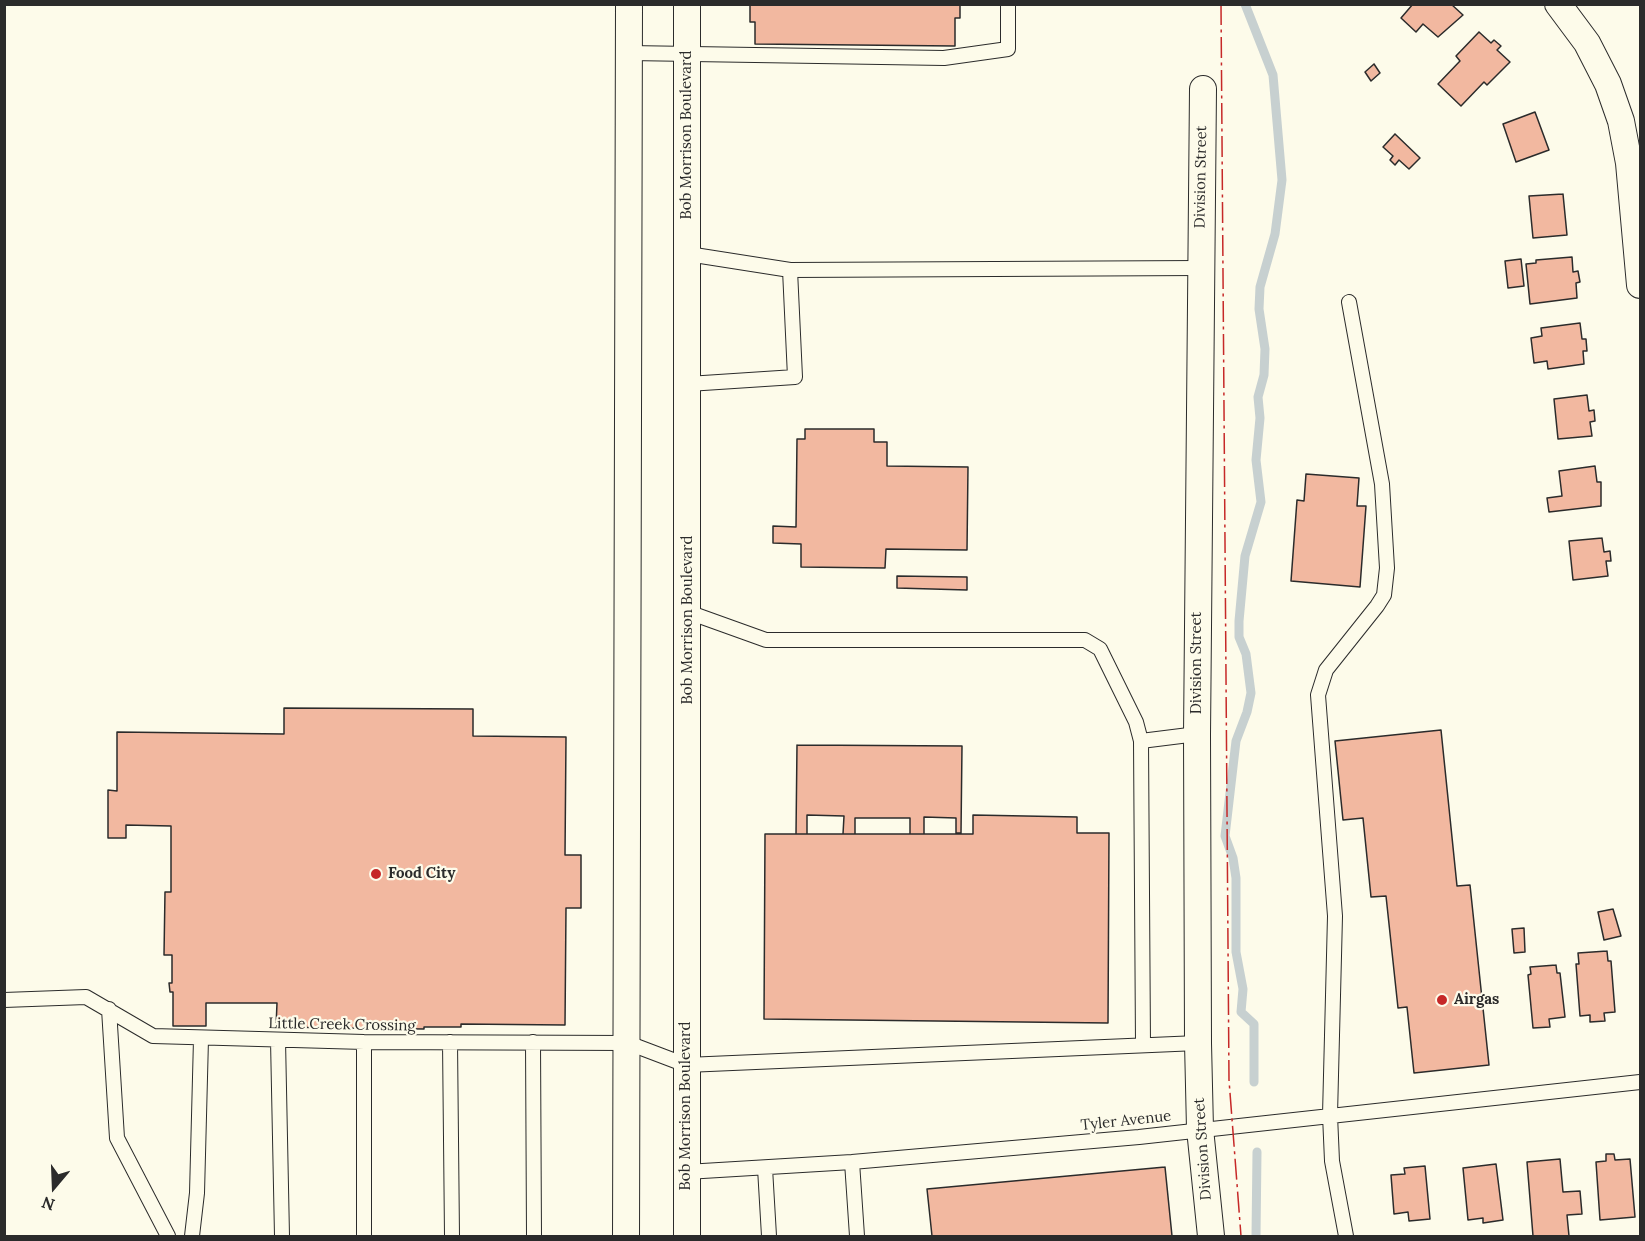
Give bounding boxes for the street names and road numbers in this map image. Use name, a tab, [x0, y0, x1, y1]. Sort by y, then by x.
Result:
street label: Bob Morrison Boulevard	[678, 51, 696, 219]
street label: Division Street	[1191, 126, 1211, 228]
street label: Bob Morrison Boulevard	[679, 536, 697, 704]
street label: Division Street	[1188, 612, 1206, 714]
street label: Little Creek Crossing	[268, 1015, 416, 1035]
street label: Bob Morrison Boulevard	[677, 1022, 695, 1190]
street label: Division Street	[1190, 1097, 1216, 1201]
street label: Tyler Avenue	[1080, 1107, 1172, 1135]

